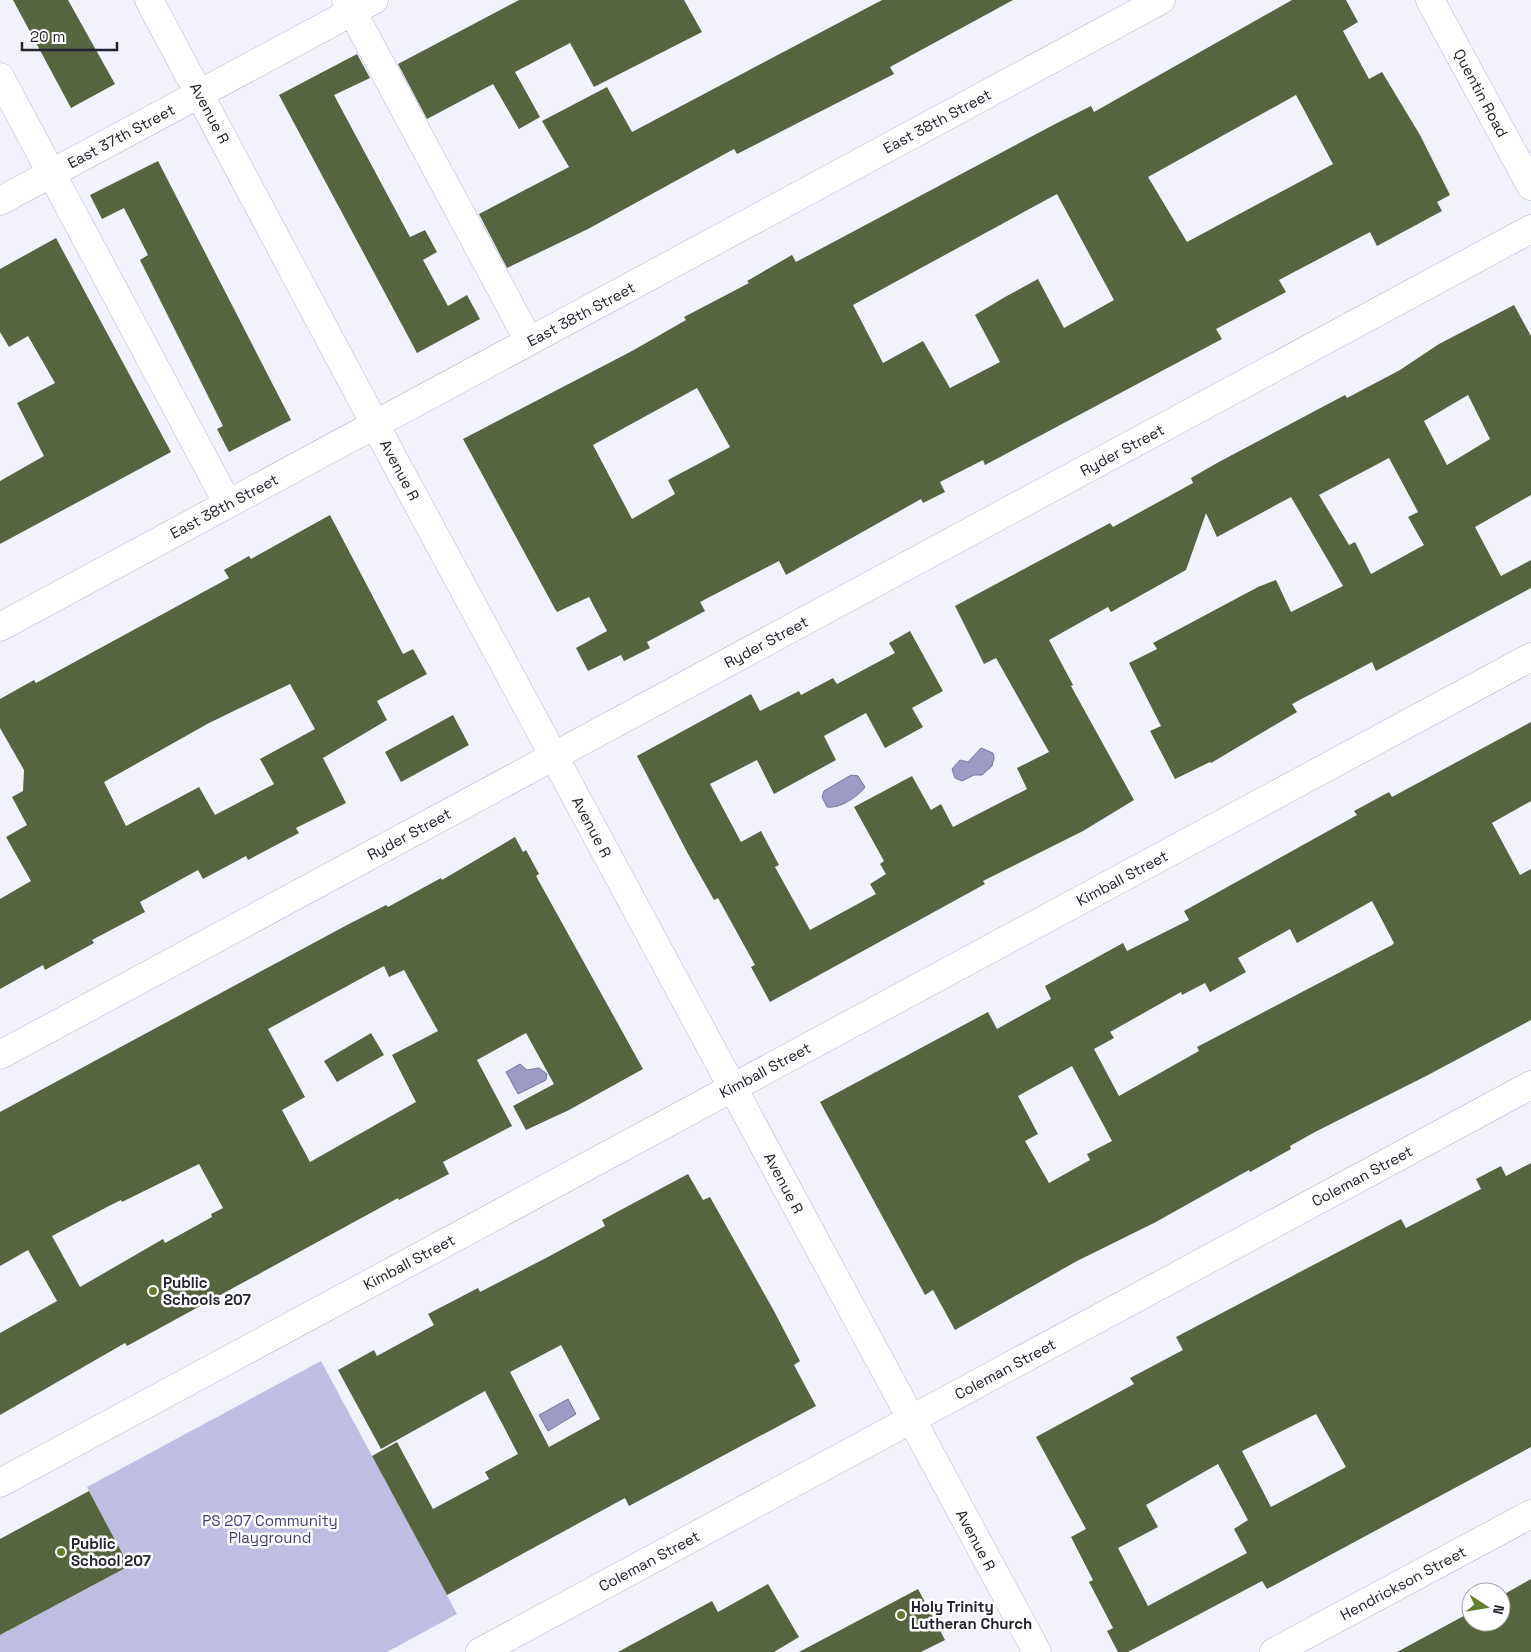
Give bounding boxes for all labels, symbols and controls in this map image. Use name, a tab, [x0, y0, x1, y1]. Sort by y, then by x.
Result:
scale bar	[22, 20, 118, 52]
text: 20 m	[30, 27, 65, 46]
street label: Quentin Road	[1450, 45, 1512, 141]
street label: Avenue R	[186, 79, 234, 147]
street label: East 38th Street	[880, 84, 994, 157]
street label: East 37th Street	[64, 100, 178, 172]
street label: East 38th Street	[524, 277, 638, 350]
street label: Ryder Street	[1077, 420, 1167, 480]
street label: Avenue R	[376, 436, 424, 504]
street label: East 38th Street	[167, 469, 281, 542]
street label: Ryder Street	[721, 612, 811, 672]
street label: Avenue R	[568, 793, 616, 861]
street label: Ryder Street	[364, 804, 454, 864]
street label: Kimball Street	[1073, 846, 1171, 910]
street label: Kimball Street	[716, 1038, 814, 1102]
street label: Coleman Street	[1308, 1141, 1416, 1211]
street label: Avenue R	[760, 1149, 808, 1217]
street label: Kimball Street	[360, 1230, 458, 1294]
place label: Public Schools 207	[163, 1273, 251, 1309]
marker: Public Schools 207	[147, 1285, 159, 1297]
street label: Coleman Street	[951, 1334, 1059, 1404]
street label: Avenue R	[952, 1506, 1000, 1574]
park label: PS 207 Community Playground	[202, 1511, 338, 1547]
street label: Coleman Street	[595, 1526, 703, 1596]
place label: Public School 207	[71, 1534, 151, 1570]
street label: Hendrickson Street	[1337, 1542, 1469, 1624]
marker: Public School 207	[55, 1546, 67, 1558]
north arrow	[1461, 1582, 1511, 1632]
place label: Holy Trinity Lutheran Church	[911, 1597, 1032, 1633]
text: N	[1489, 1603, 1508, 1616]
marker: Holy Trinity Lutheran Church	[895, 1609, 907, 1621]

